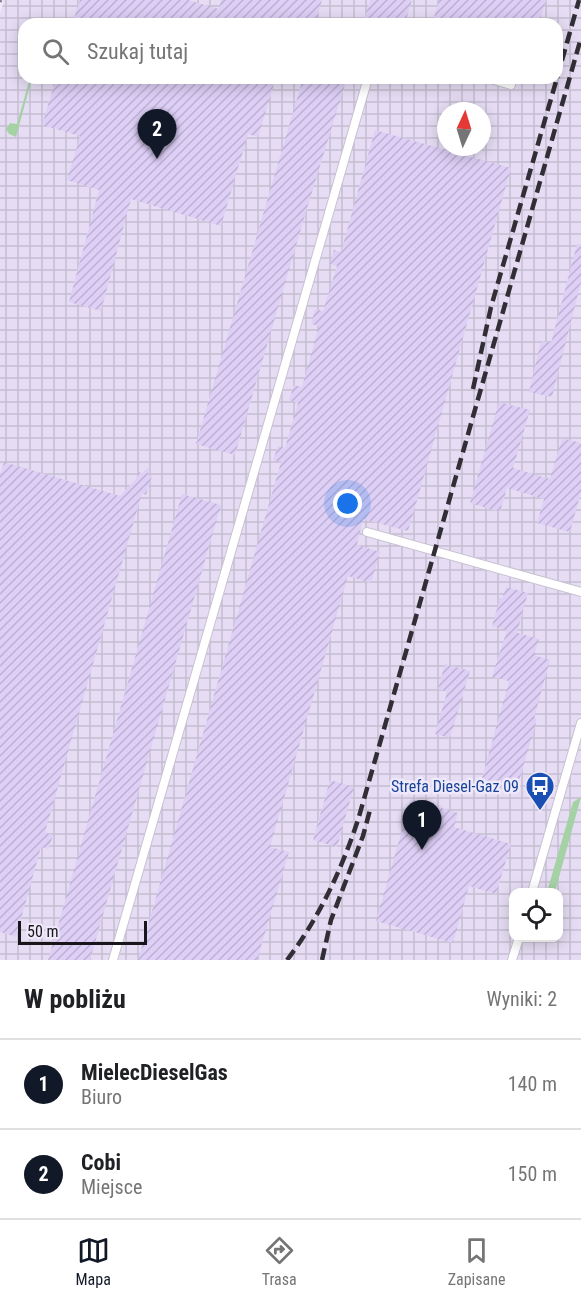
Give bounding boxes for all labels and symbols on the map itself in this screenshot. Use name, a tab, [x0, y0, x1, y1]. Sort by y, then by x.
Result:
north arrow	[437, 102, 491, 156]
pin: 2	[138, 110, 176, 159]
your location	[333, 489, 362, 518]
bus stop icon: Strefa Diesel-Gaz 09	[524, 770, 556, 812]
place label: Strefa Diesel-Gaz 09	[391, 777, 519, 796]
pin: 1	[402, 800, 442, 850]
scale bar	[18, 918, 147, 946]

